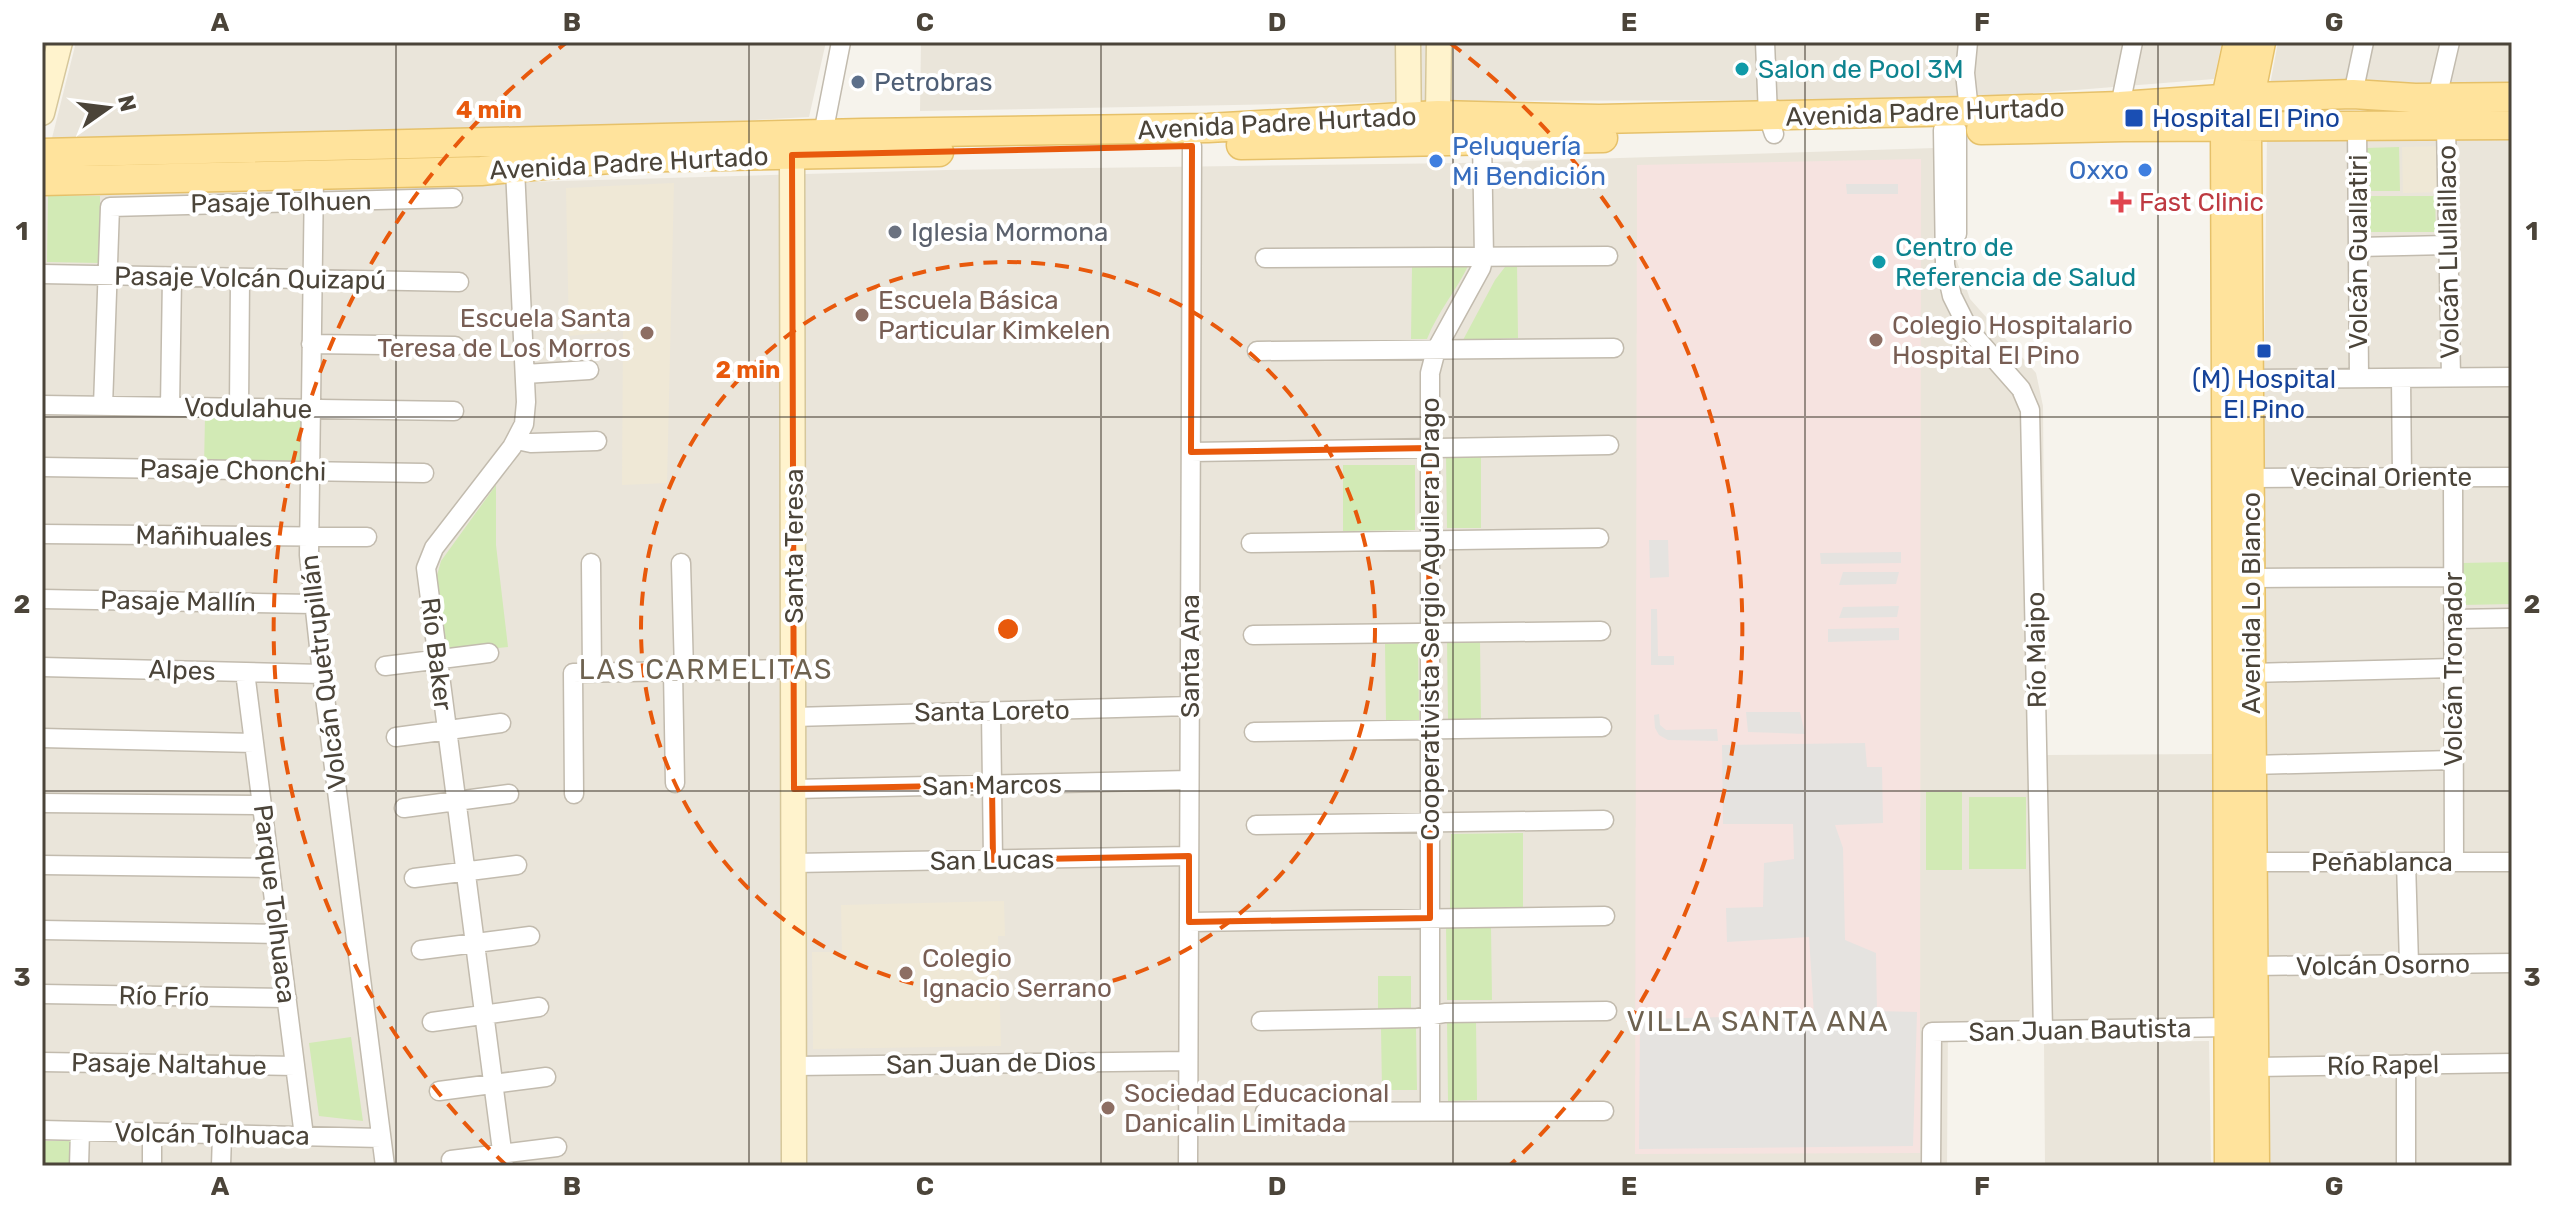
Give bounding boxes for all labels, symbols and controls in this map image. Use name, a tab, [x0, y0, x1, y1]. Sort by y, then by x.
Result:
text: A	[211, 7, 230, 38]
text: B	[563, 7, 581, 38]
text: C	[916, 7, 934, 38]
text: D	[1268, 7, 1286, 38]
text: E	[1621, 7, 1637, 38]
text: F	[1974, 7, 1990, 38]
text: G	[2325, 7, 2343, 38]
place label: Salon de Pool 3M	[1758, 54, 1964, 85]
marker: Salon de Pool 3M	[1733, 60, 1751, 78]
place label: Petrobras	[874, 67, 992, 98]
north arrow	[68, 68, 148, 148]
marker: Petrobras	[849, 73, 867, 91]
text: N	[112, 92, 142, 114]
street label: Avenida Padre Hurtado	[1785, 92, 2065, 133]
text: 4 min	[456, 96, 522, 124]
street label: Avenida Padre Hurtado	[1137, 101, 1417, 146]
place label: Hospital El Pino	[2152, 103, 2340, 134]
marker: Hospital El Pino	[2123, 107, 2145, 129]
place label: Peluquería Mi Bendición	[1452, 131, 1606, 192]
street label: Avenida Padre Hurtado	[489, 141, 769, 186]
street label: Volcán Llullaillaco	[2431, 145, 2466, 359]
marker: Peluquería Mi Bendición	[1427, 152, 1445, 170]
place label: Oxxo	[2069, 155, 2129, 186]
street label: Volcán Guallatiri	[2343, 155, 2374, 349]
marker: Oxxo	[2136, 161, 2154, 179]
street label: Pasaje Tolhuen	[190, 185, 372, 220]
place label: Fast Clinic	[2139, 187, 2264, 218]
marker: Fast Clinic	[2110, 191, 2132, 213]
text: 1	[16, 216, 28, 247]
text: 1	[2526, 216, 2538, 247]
place label: Iglesia Mormona	[911, 217, 1108, 248]
marker: Iglesia Mormona	[886, 223, 904, 241]
place label: Centro de Referencia de Salud	[1895, 232, 2136, 293]
marker: Centro de Referencia de Salud	[1870, 253, 1888, 271]
street label: Pasaje Volcán Quizapú	[114, 261, 386, 296]
place label: Escuela Básica Particular Kimkelen	[878, 285, 1110, 346]
place label: Escuela Santa Teresa de Los Morros	[377, 303, 631, 364]
marker: Escuela Básica Particular Kimkelen	[853, 306, 871, 324]
place label: Colegio Hospitalario Hospital El Pino	[1892, 310, 2133, 371]
marker: Escuela Santa Teresa de Los Morros	[638, 324, 656, 342]
marker: Colegio Hospitalario Hospital El Pino	[1867, 331, 1885, 349]
marker: (M) Hospital El Pino	[2255, 342, 2273, 360]
text: 2 min	[716, 356, 781, 384]
place label: (M) Hospital El Pino	[2192, 364, 2336, 425]
street label: Vodulahue	[184, 392, 312, 425]
street label: Cooperativista Sergio Aguilera Drago	[1415, 397, 1446, 841]
street label: Pasaje Chonchi	[139, 453, 327, 488]
street label: Vecinal Oriente	[2290, 462, 2472, 493]
street label: Santa Teresa	[779, 468, 810, 624]
street label: Avenida Lo Blanco	[2236, 492, 2267, 714]
street label: Mañihuales	[135, 520, 273, 553]
street label: Volcán Quetrupillán	[294, 553, 353, 791]
street label: Volcán Tronador	[2438, 571, 2469, 766]
street label: Pasaje Mallín	[100, 585, 256, 618]
text: 2	[14, 589, 30, 620]
text: 2	[2524, 589, 2540, 620]
street label: Río Maipo	[2020, 592, 2053, 708]
street label: Santa Ana	[1175, 594, 1206, 718]
street label: Río Baker	[414, 596, 459, 712]
centre of rings	[994, 615, 1022, 643]
district label: LAS CARMELITAS	[579, 653, 833, 686]
street label: Alpes	[148, 654, 216, 687]
street label: Santa Loreto	[914, 695, 1070, 728]
street label: San Marcos	[922, 769, 1062, 802]
street label: Parque Tolhuaca	[247, 803, 302, 1005]
street label: San Lucas	[930, 844, 1055, 877]
street label: Peñablanca	[2311, 847, 2453, 878]
place label: Colegio Ignacio Serrano	[922, 943, 1112, 1004]
street label: Volcán Osorno	[2296, 948, 2470, 983]
text: 3	[13, 962, 31, 993]
text: 3	[2523, 962, 2541, 993]
marker: Colegio Ignacio Serrano	[897, 964, 915, 982]
street label: Río Frío	[118, 980, 210, 1013]
district label: VILLA SANTA ANA	[1626, 1005, 1890, 1038]
street label: San Juan Bautista	[1968, 1013, 2192, 1048]
street label: San Juan de Dios	[886, 1046, 1096, 1081]
street label: Pasaje Naltahue	[71, 1047, 267, 1082]
street label: Río Rapel	[2327, 1049, 2439, 1082]
place label: Sociedad Educacional Danicalin Limitada	[1124, 1078, 1389, 1139]
marker: Sociedad Educacional Danicalin Limitada	[1099, 1099, 1117, 1117]
street label: Volcán Tolhuaca	[114, 1117, 310, 1152]
text: A	[211, 1171, 230, 1202]
text: B	[563, 1171, 581, 1202]
text: C	[916, 1171, 934, 1202]
text: D	[1268, 1171, 1286, 1202]
text: E	[1621, 1171, 1637, 1202]
text: F	[1974, 1171, 1990, 1202]
text: G	[2325, 1171, 2343, 1202]

